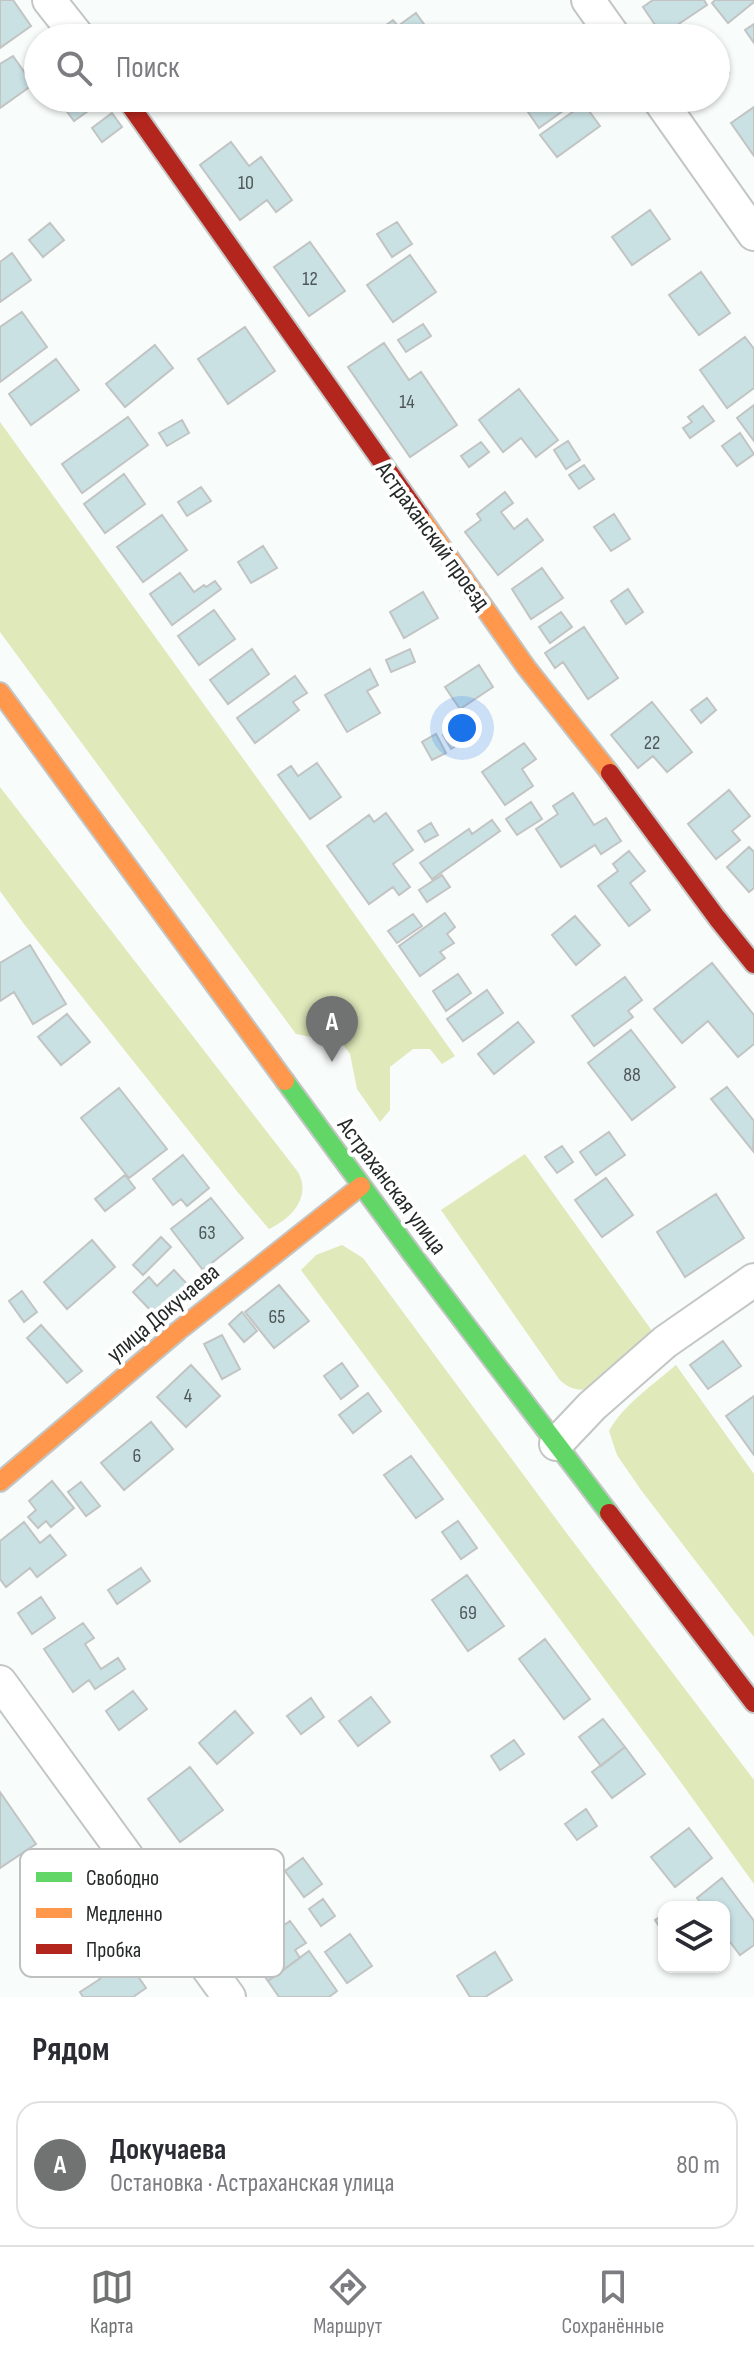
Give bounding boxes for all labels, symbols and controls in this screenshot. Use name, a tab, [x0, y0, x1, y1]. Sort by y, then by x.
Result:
search box	[24, 24, 730, 112]
icon: search	[52, 46, 96, 90]
text: Поиск	[116, 50, 179, 86]
house number: 10	[238, 171, 254, 195]
house number: 12	[302, 267, 318, 291]
house number: 14	[399, 390, 415, 414]
street label: Астраханский проезд	[369, 456, 496, 616]
your location	[442, 708, 482, 748]
house number: 22	[644, 731, 660, 755]
pin: A	[306, 996, 358, 1062]
house number: 88	[623, 1063, 641, 1087]
street label: Астраханская улица	[330, 1111, 453, 1260]
house number: 63	[198, 1221, 216, 1245]
street label: улица Докучаева	[101, 1257, 225, 1369]
house number: 65	[269, 1305, 285, 1329]
house number: 4	[184, 1384, 192, 1408]
house number: 6	[133, 1444, 141, 1468]
house number: 69	[459, 1601, 477, 1625]
legend	[20, 1849, 284, 1977]
text: Свободно	[86, 1865, 159, 1892]
text: Медленно	[86, 1901, 163, 1928]
map controls	[658, 1901, 730, 1973]
button: layers	[658, 1901, 730, 1973]
text: Пробка	[86, 1937, 141, 1964]
text: Рядом	[32, 2029, 110, 2070]
text: Докучаева	[110, 2132, 226, 2168]
text: A	[54, 2150, 66, 2181]
text: 80 m	[676, 2150, 720, 2181]
text: Остановка · Астраханская улица	[110, 2168, 394, 2199]
tab: Карта	[90, 2265, 134, 2340]
tab: Маршрут	[313, 2265, 382, 2340]
tab: Сохранённые	[562, 2265, 664, 2340]

